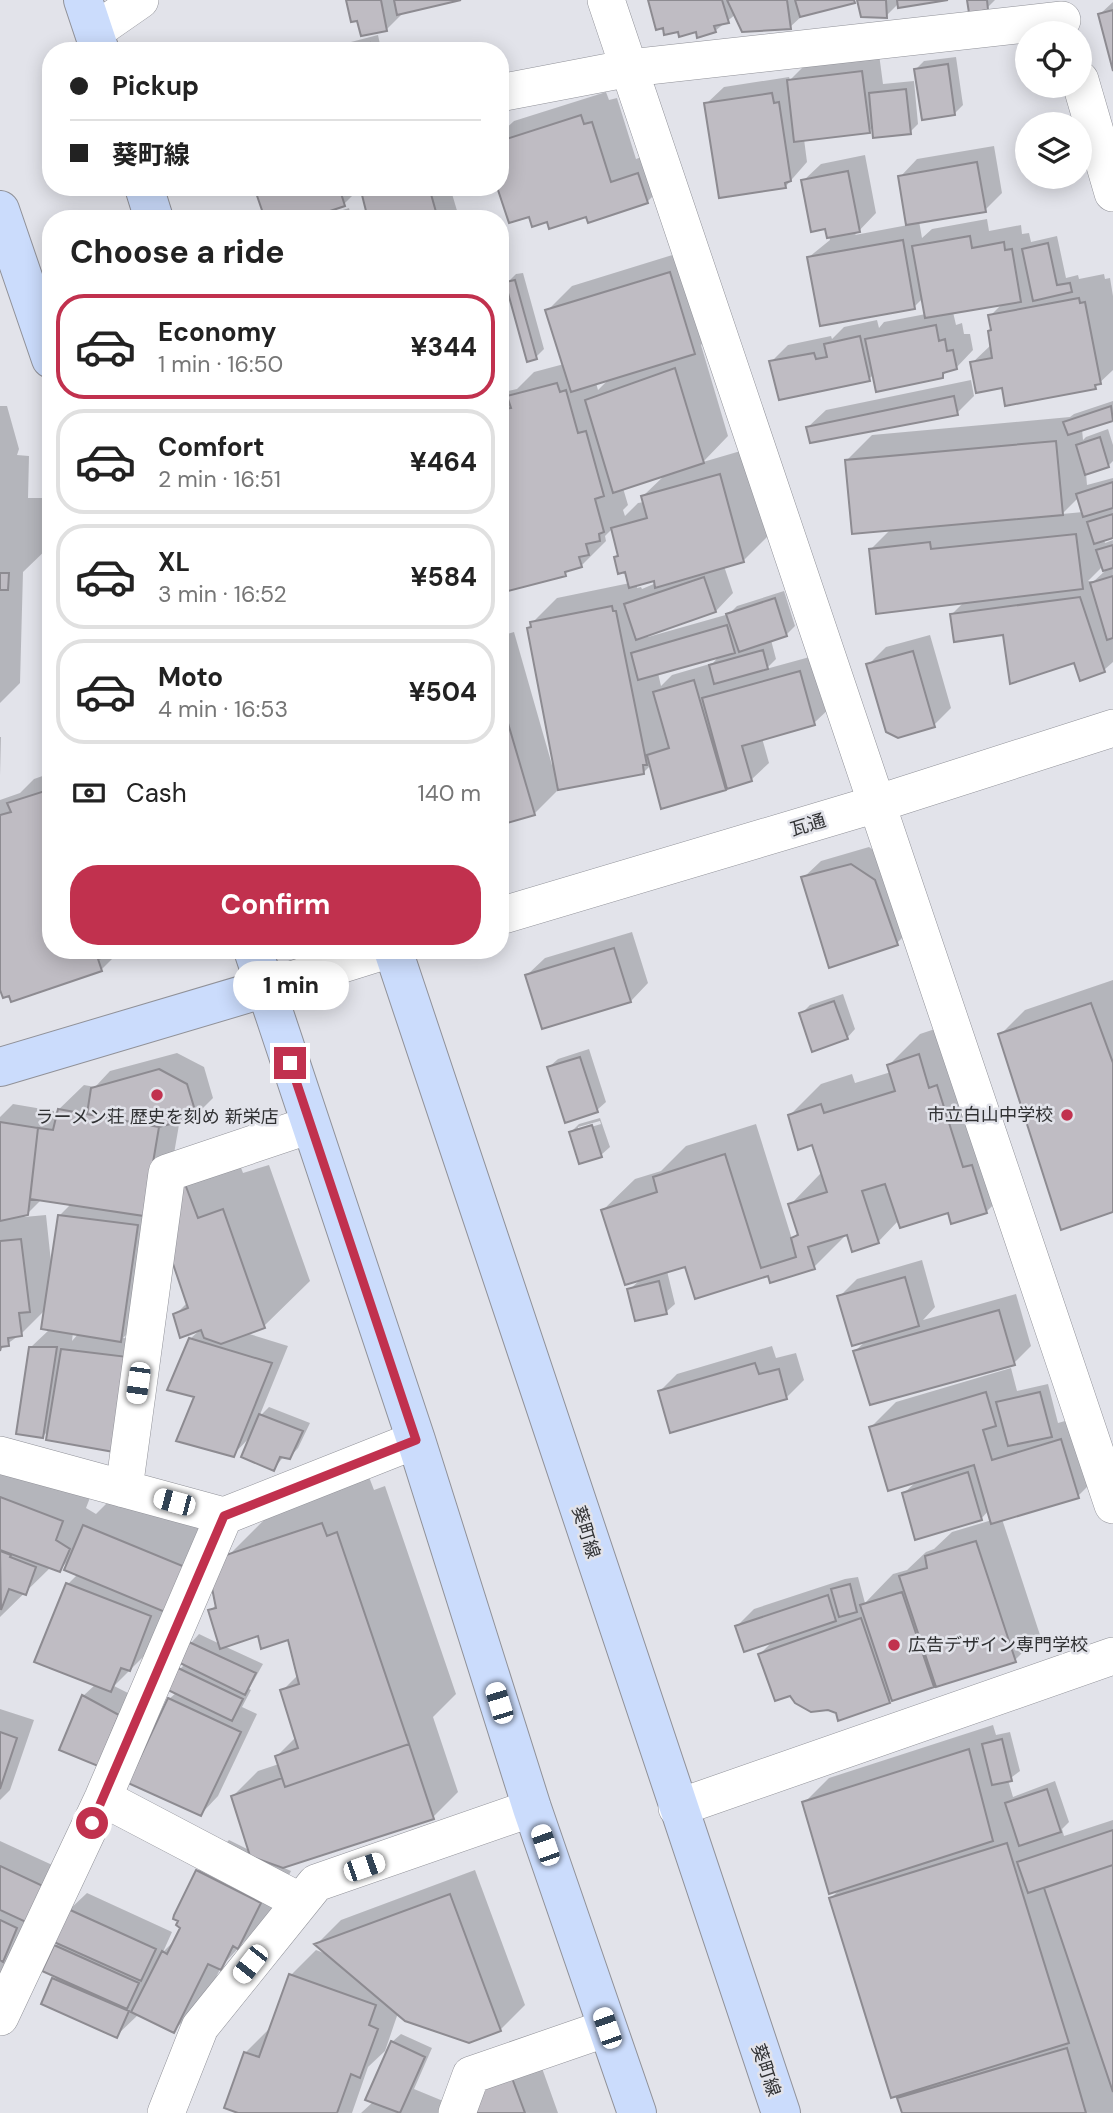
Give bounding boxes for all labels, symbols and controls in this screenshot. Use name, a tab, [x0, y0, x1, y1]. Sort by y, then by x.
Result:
map controls	[1015, 21, 1092, 189]
button: locate	[1015, 21, 1092, 98]
text: Pickup	[112, 69, 199, 103]
button: layers	[1015, 112, 1092, 189]
text: 葵町線	[112, 138, 190, 172]
text: Choose a ride	[70, 231, 285, 273]
icon: car	[74, 315, 137, 378]
text: Economy	[158, 315, 276, 349]
text: ¥344	[411, 330, 477, 364]
text: 1 min · 16:50	[158, 349, 283, 379]
icon: car	[74, 430, 137, 493]
text: Comfort	[158, 430, 264, 464]
text: ¥464	[410, 445, 477, 479]
text: 2 min · 16:51	[158, 464, 281, 494]
icon: car	[74, 545, 137, 608]
text: XL	[158, 545, 190, 579]
text: ¥584	[411, 560, 477, 594]
text: 3 min · 16:52	[158, 579, 287, 609]
icon: car	[74, 660, 137, 723]
text: Moto	[158, 660, 223, 694]
text: ¥504	[409, 675, 477, 709]
text: 4 min · 16:53	[158, 694, 288, 724]
icon: cash	[70, 774, 108, 812]
text: Cash	[126, 776, 187, 810]
text: 140 m	[418, 778, 481, 808]
street label: 瓦通	[787, 808, 829, 842]
button: Confirm	[70, 865, 481, 945]
callout: 1 min	[232, 962, 348, 1010]
text: 1 min	[263, 970, 319, 1000]
route end	[274, 1047, 306, 1079]
marker: ラーメン荘 歴史を刻め 新栄店	[149, 1087, 165, 1103]
place label: 市立白山中学校	[927, 1103, 1053, 1127]
place label: ラーメン荘 歴史を刻め 新栄店	[36, 1105, 278, 1129]
marker: 市立白山中学校	[1059, 1107, 1075, 1123]
car	[125, 1361, 152, 1405]
car	[151, 1486, 198, 1518]
street label: 葵町線	[566, 1503, 606, 1561]
place label: 広告デザイン専門学校	[908, 1633, 1088, 1657]
marker: 広告デザイン専門学校	[886, 1637, 902, 1653]
car	[483, 1680, 516, 1726]
route start	[76, 1807, 108, 1839]
car	[529, 1822, 562, 1868]
car	[341, 1850, 388, 1884]
car	[229, 1941, 272, 1987]
car	[591, 2005, 624, 2051]
street label: 葵町線	[746, 2041, 786, 2099]

